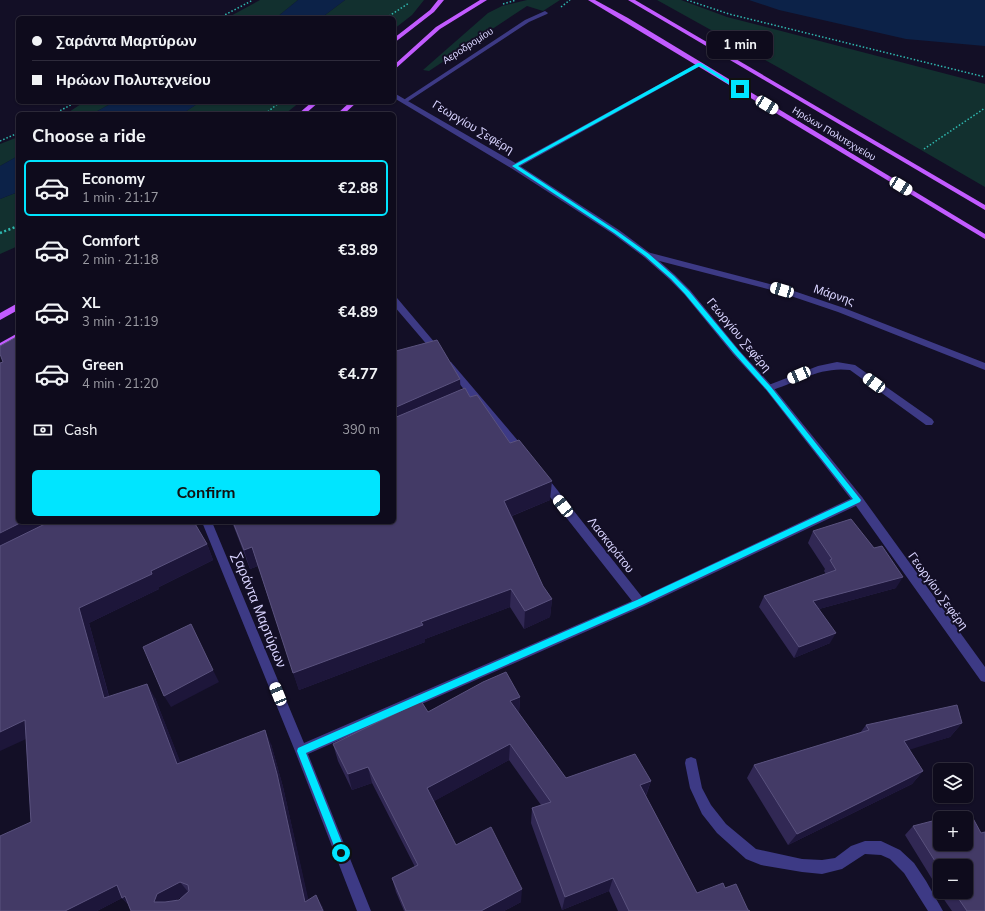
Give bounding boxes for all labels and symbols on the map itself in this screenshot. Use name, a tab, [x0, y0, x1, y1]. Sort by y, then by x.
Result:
street label: Αεροδρομίου	[440, 24, 496, 68]
callout: 1 min	[707, 31, 773, 59]
route end	[731, 80, 749, 98]
car	[754, 94, 780, 116]
street label: Γεωργίου Σεφέρη	[429, 96, 517, 158]
street label: Ηρώων Πολυτεχνείου	[790, 103, 878, 165]
car	[888, 175, 914, 197]
car	[769, 281, 795, 299]
street label: Μάρνης	[811, 281, 857, 310]
street label: Γεωργίου Σεφέρη	[703, 294, 775, 376]
car	[786, 365, 812, 385]
car	[861, 371, 887, 395]
car	[551, 493, 575, 519]
street label: Λασκαράτου	[584, 514, 638, 576]
street label: Σαράντα Μαρτύρων	[227, 549, 291, 671]
street label: Γεωργίου Σεφέρη	[904, 549, 972, 633]
car	[268, 681, 288, 707]
route start	[332, 844, 350, 862]

